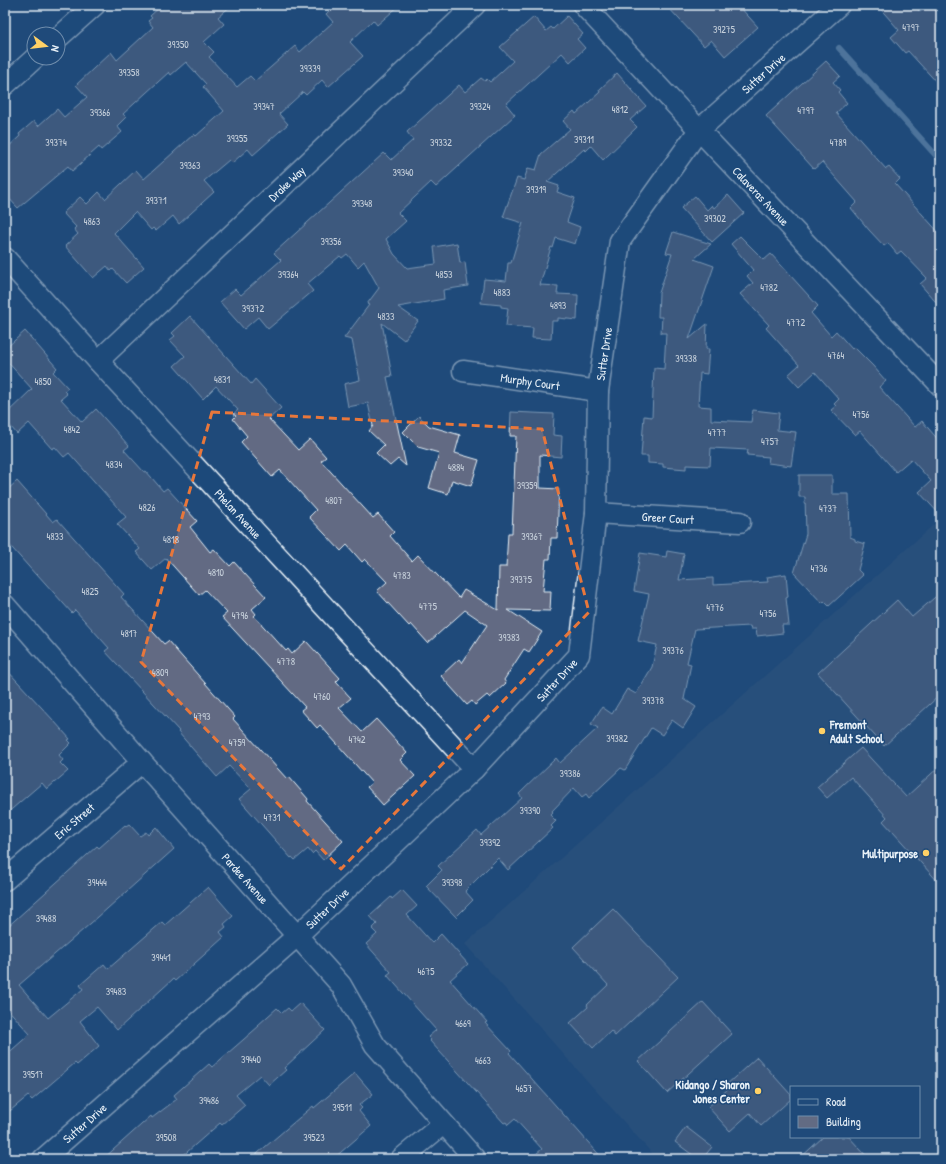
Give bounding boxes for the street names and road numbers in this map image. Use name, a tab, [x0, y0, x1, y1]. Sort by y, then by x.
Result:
street label: Sutter Drive	[737, 49, 789, 97]
street label: Drake Way	[264, 162, 308, 205]
street label: Calaveras Avenue	[729, 162, 794, 229]
street label: Sutter Drive	[591, 326, 616, 381]
street label: Murphy Court	[500, 368, 562, 394]
street label: Phelan Avenue	[211, 485, 266, 542]
street label: Greer Court	[641, 507, 695, 528]
street label: Sutter Drive	[532, 654, 581, 705]
street label: Eric Street	[50, 798, 98, 843]
street label: Pardee Avenue	[218, 849, 273, 907]
street label: Sutter Drive	[302, 883, 352, 932]
street label: Sutter Drive	[59, 1099, 110, 1147]

